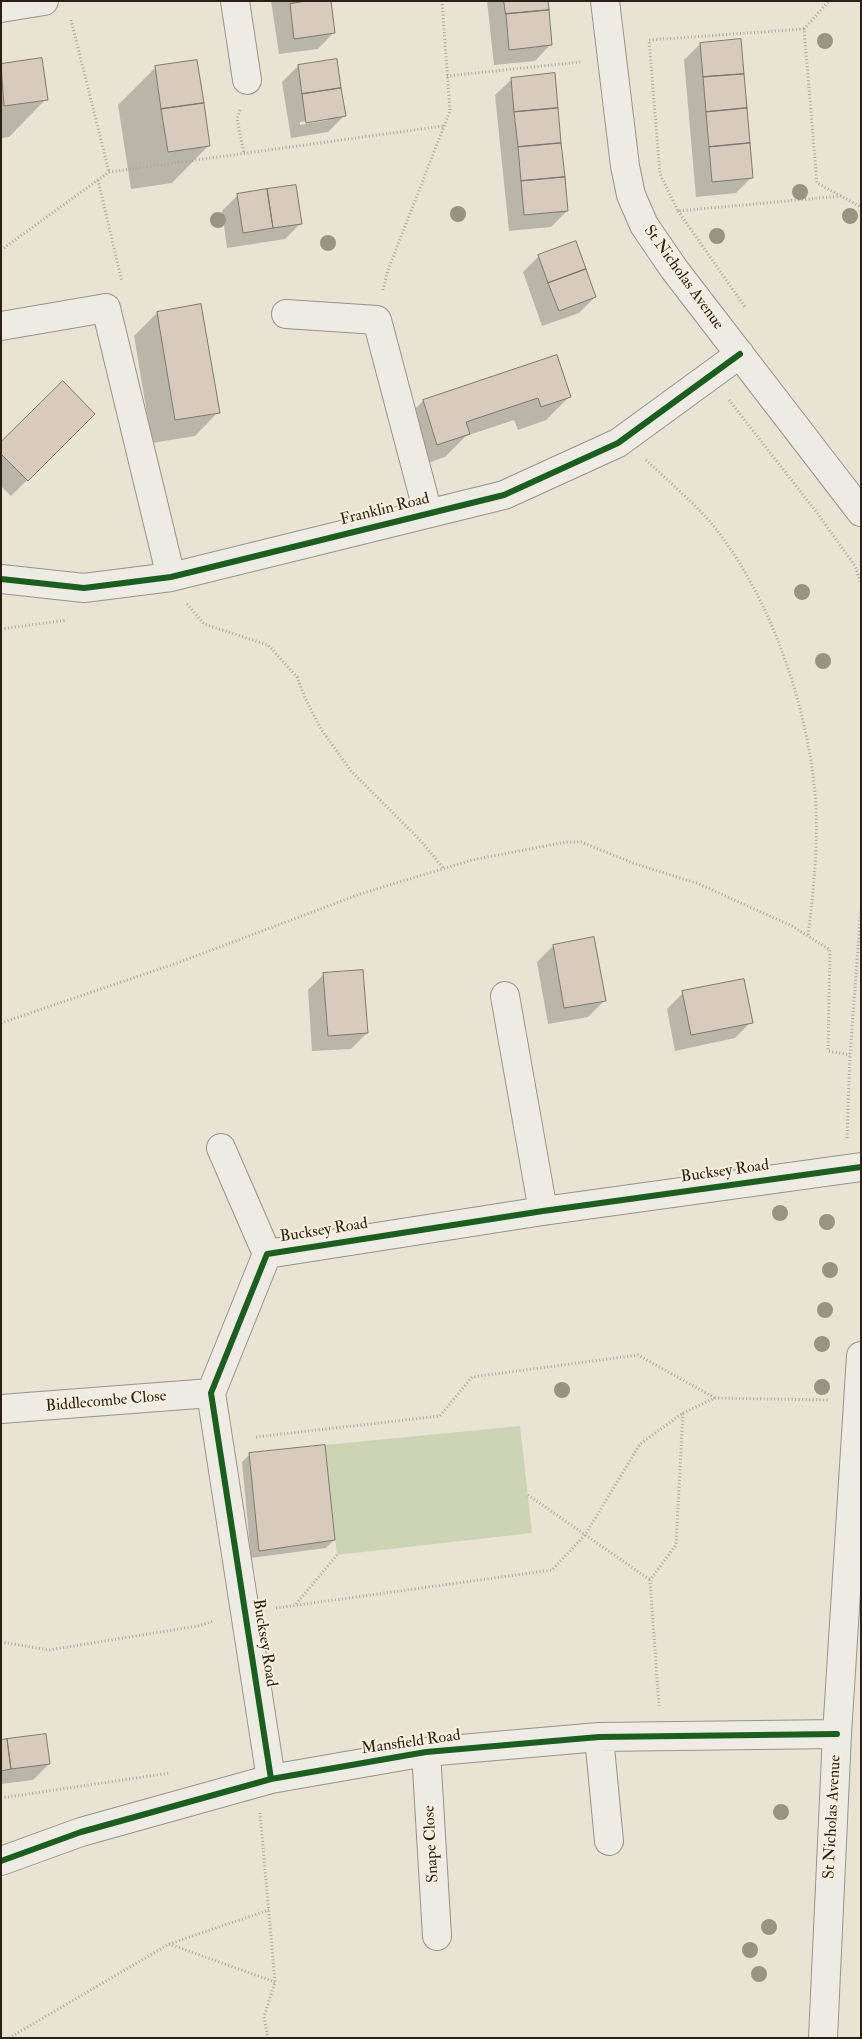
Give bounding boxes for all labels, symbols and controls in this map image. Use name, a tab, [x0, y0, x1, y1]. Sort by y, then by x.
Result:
street label: St Nicholas Avenue	[639, 222, 727, 334]
street label: Franklin Road	[338, 490, 432, 530]
street label: Bucksey Road	[680, 1156, 770, 1188]
street label: Bucksey Road	[279, 1215, 369, 1247]
street label: Biddlecombe Close	[45, 1387, 167, 1417]
street label: Bucksey Road	[248, 1598, 280, 1688]
street label: Mansfield Road	[360, 1727, 462, 1759]
street label: St Nicholas Avenue	[820, 1755, 846, 1879]
street label: Snape Close	[420, 1805, 444, 1883]

